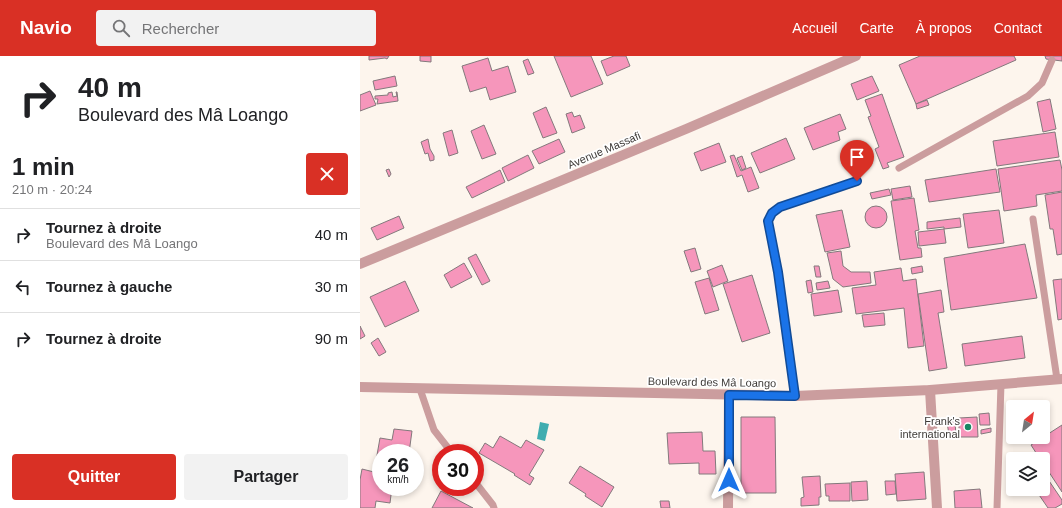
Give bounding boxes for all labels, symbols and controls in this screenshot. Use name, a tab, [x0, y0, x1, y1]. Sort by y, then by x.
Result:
search box	[96, 10, 376, 46]
text: Navio	[20, 17, 72, 38]
icon: search	[110, 17, 132, 39]
text: Rechercher	[142, 20, 219, 37]
text: Accueil	[792, 20, 837, 36]
text: Carte	[859, 20, 894, 36]
text: À propos	[916, 20, 972, 36]
text: Contact	[994, 20, 1042, 36]
icon: right	[12, 72, 64, 124]
text: 40 m	[78, 72, 142, 103]
text: Boulevard des Mâ Loango	[78, 105, 288, 125]
street label: Avenue Massafi	[566, 129, 642, 171]
pin	[840, 140, 874, 181]
icon: arrive	[846, 146, 868, 168]
text: 1 min	[12, 153, 75, 180]
button: close	[306, 153, 348, 195]
text: 210 m · 20:24	[12, 182, 92, 197]
text: Tournez à droite	[46, 219, 162, 236]
icon: right	[12, 224, 34, 246]
text: 40 m	[315, 226, 348, 243]
text: Boulevard des Mâ Loango	[46, 236, 198, 251]
icon: left	[12, 276, 34, 298]
text: Tournez à gauche	[46, 278, 172, 295]
text: 30 m	[315, 278, 348, 295]
icon: right	[12, 328, 34, 350]
text: Tournez à droite	[46, 330, 162, 347]
text: 90 m	[315, 330, 348, 347]
street label: Boulevard des Mâ Loango	[648, 375, 776, 389]
north arrow	[1006, 400, 1050, 444]
map controls	[1006, 400, 1050, 496]
place label: Frank's international	[900, 415, 960, 440]
marker: Frank's international	[963, 422, 973, 432]
speed limit sign: 30	[432, 444, 484, 496]
button: layers	[1006, 452, 1050, 496]
button: Quitter	[12, 454, 176, 500]
button: Partager	[184, 454, 348, 500]
text: 26	[387, 454, 409, 476]
position arrow	[708, 459, 750, 501]
text: km/h	[387, 474, 409, 485]

